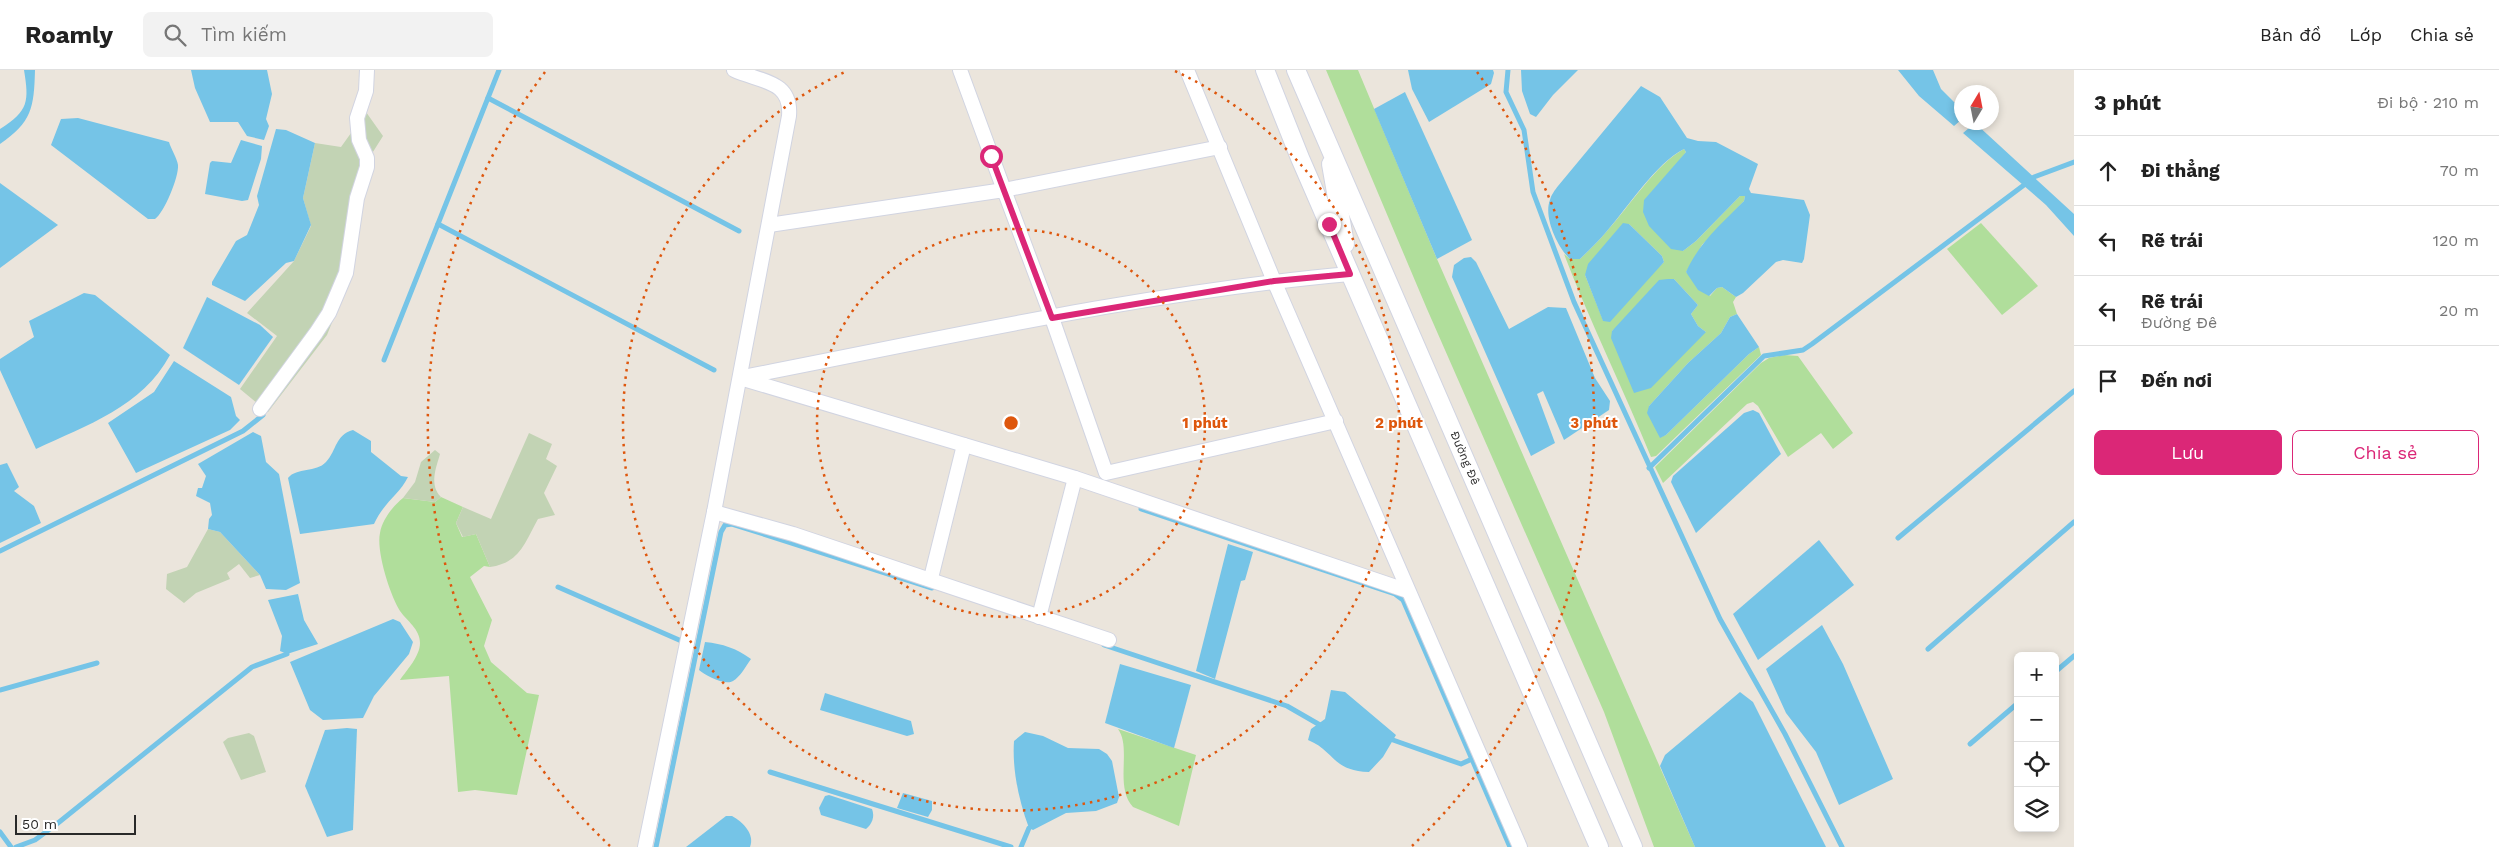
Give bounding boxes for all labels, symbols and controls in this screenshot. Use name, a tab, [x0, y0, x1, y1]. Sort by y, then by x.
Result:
search box	[143, 12, 493, 57]
text: Roamly	[25, 21, 113, 49]
icon: search	[161, 21, 189, 49]
text: Tìm kiếm	[201, 23, 287, 46]
text: Bản đồ	[2260, 24, 2321, 45]
text: Lớp	[2349, 24, 2382, 45]
text: Chia sẻ	[2410, 24, 2474, 45]
north arrow	[1954, 85, 1999, 130]
text: 3 phút	[2094, 90, 2161, 115]
text: Đi bộ · 210 m	[2377, 93, 2479, 112]
route start	[980, 145, 1003, 168]
icon: ahead	[2094, 157, 2122, 185]
text: Đi thẳng	[2141, 159, 2220, 182]
text: 70 m	[2440, 161, 2479, 180]
route end	[1318, 213, 1341, 236]
icon: left	[2094, 227, 2122, 255]
text: Rẽ trái	[2141, 229, 2203, 252]
text: 120 m	[2433, 231, 2479, 250]
text: Rẽ trái	[2141, 290, 2203, 313]
icon: left	[2094, 297, 2122, 325]
text: 20 m	[2439, 301, 2479, 320]
text: Đường Đê	[2141, 313, 2217, 332]
icon: arrive	[2094, 367, 2122, 395]
text: Đến nơi	[2141, 369, 2212, 392]
centre of rings	[1002, 414, 1020, 432]
text: 1 phút	[1182, 414, 1228, 432]
text: 2 phút	[1375, 414, 1423, 432]
text: 3 phút	[1570, 414, 1618, 432]
street label: Đường Đê	[1447, 429, 1483, 487]
button: Lưu	[2094, 430, 2282, 475]
button: Chia sẻ	[2292, 430, 2479, 475]
map controls	[2014, 652, 2059, 832]
button: +	[2014, 652, 2059, 697]
button: −	[2014, 697, 2059, 742]
button: locate	[2014, 742, 2059, 787]
button: layers	[2014, 787, 2059, 832]
scale bar	[15, 812, 136, 835]
text: 50 m	[22, 816, 57, 832]

